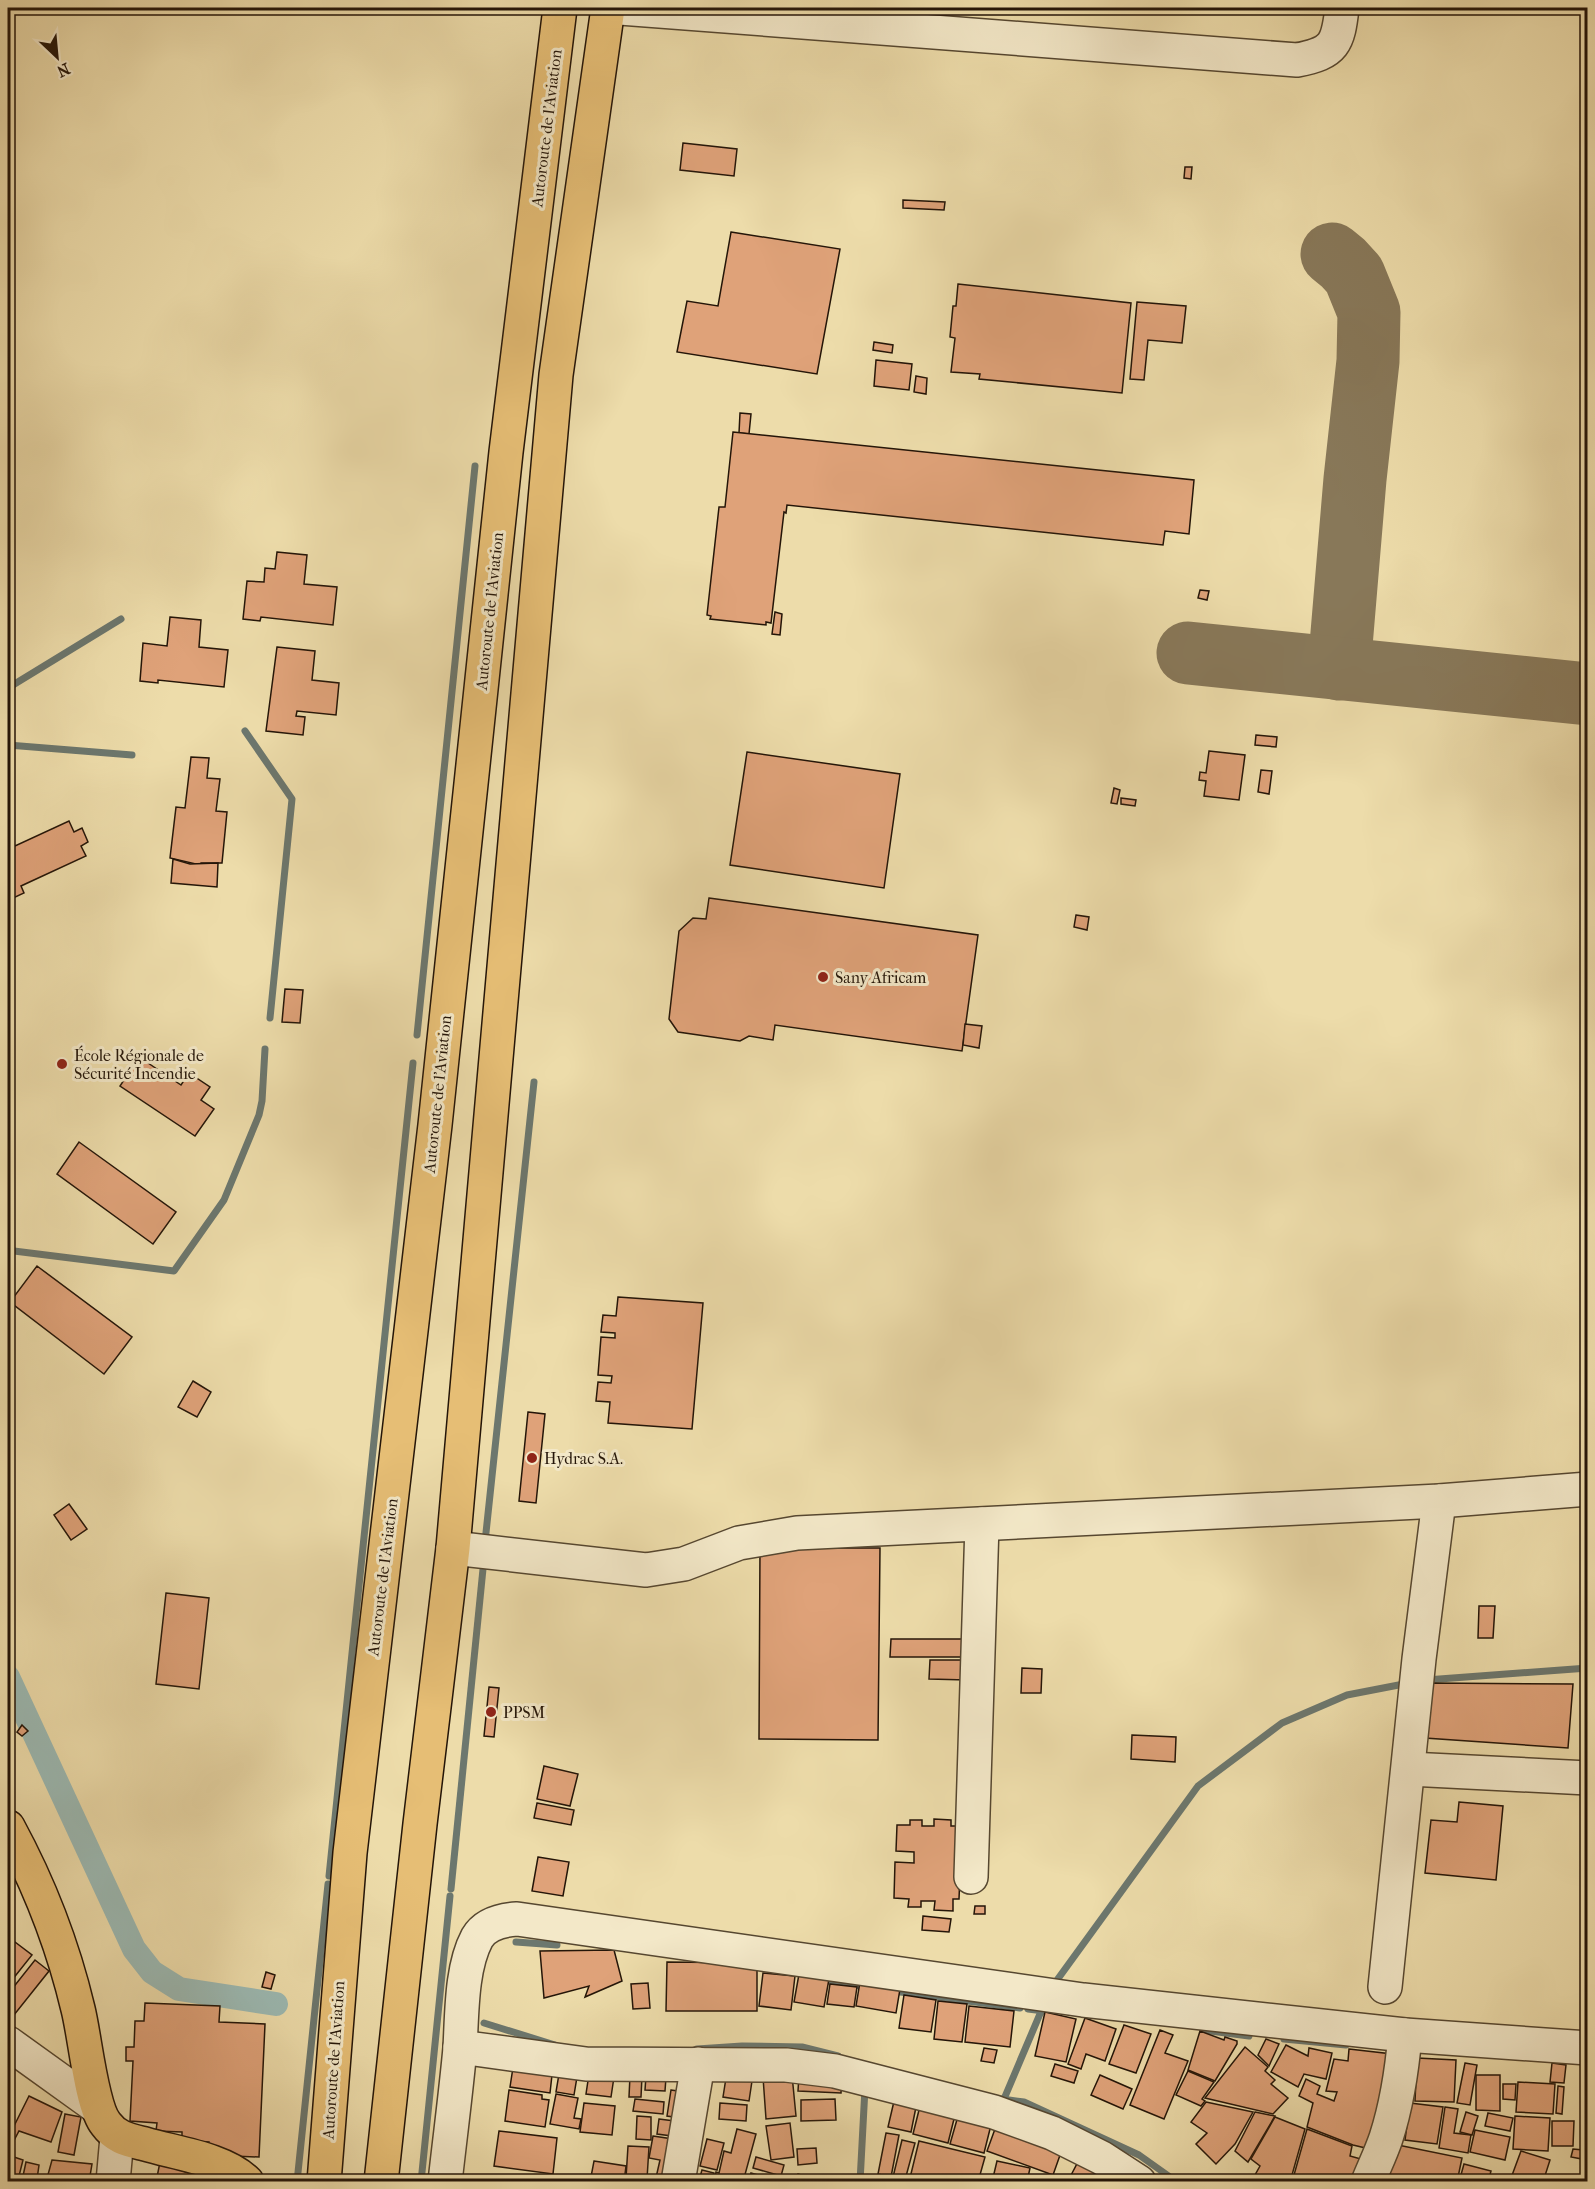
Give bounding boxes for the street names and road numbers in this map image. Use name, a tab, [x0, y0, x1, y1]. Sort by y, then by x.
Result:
street label: Autoroute de l'Aviation	[527, 47, 566, 209]
street label: Autoroute de l'Aviation	[472, 530, 507, 692]
street label: Autoroute de l'Aviation	[420, 1013, 455, 1175]
street label: Autoroute de l'Aviation	[363, 1496, 402, 1658]
street label: Autoroute de l'Aviation	[318, 1980, 349, 2141]

